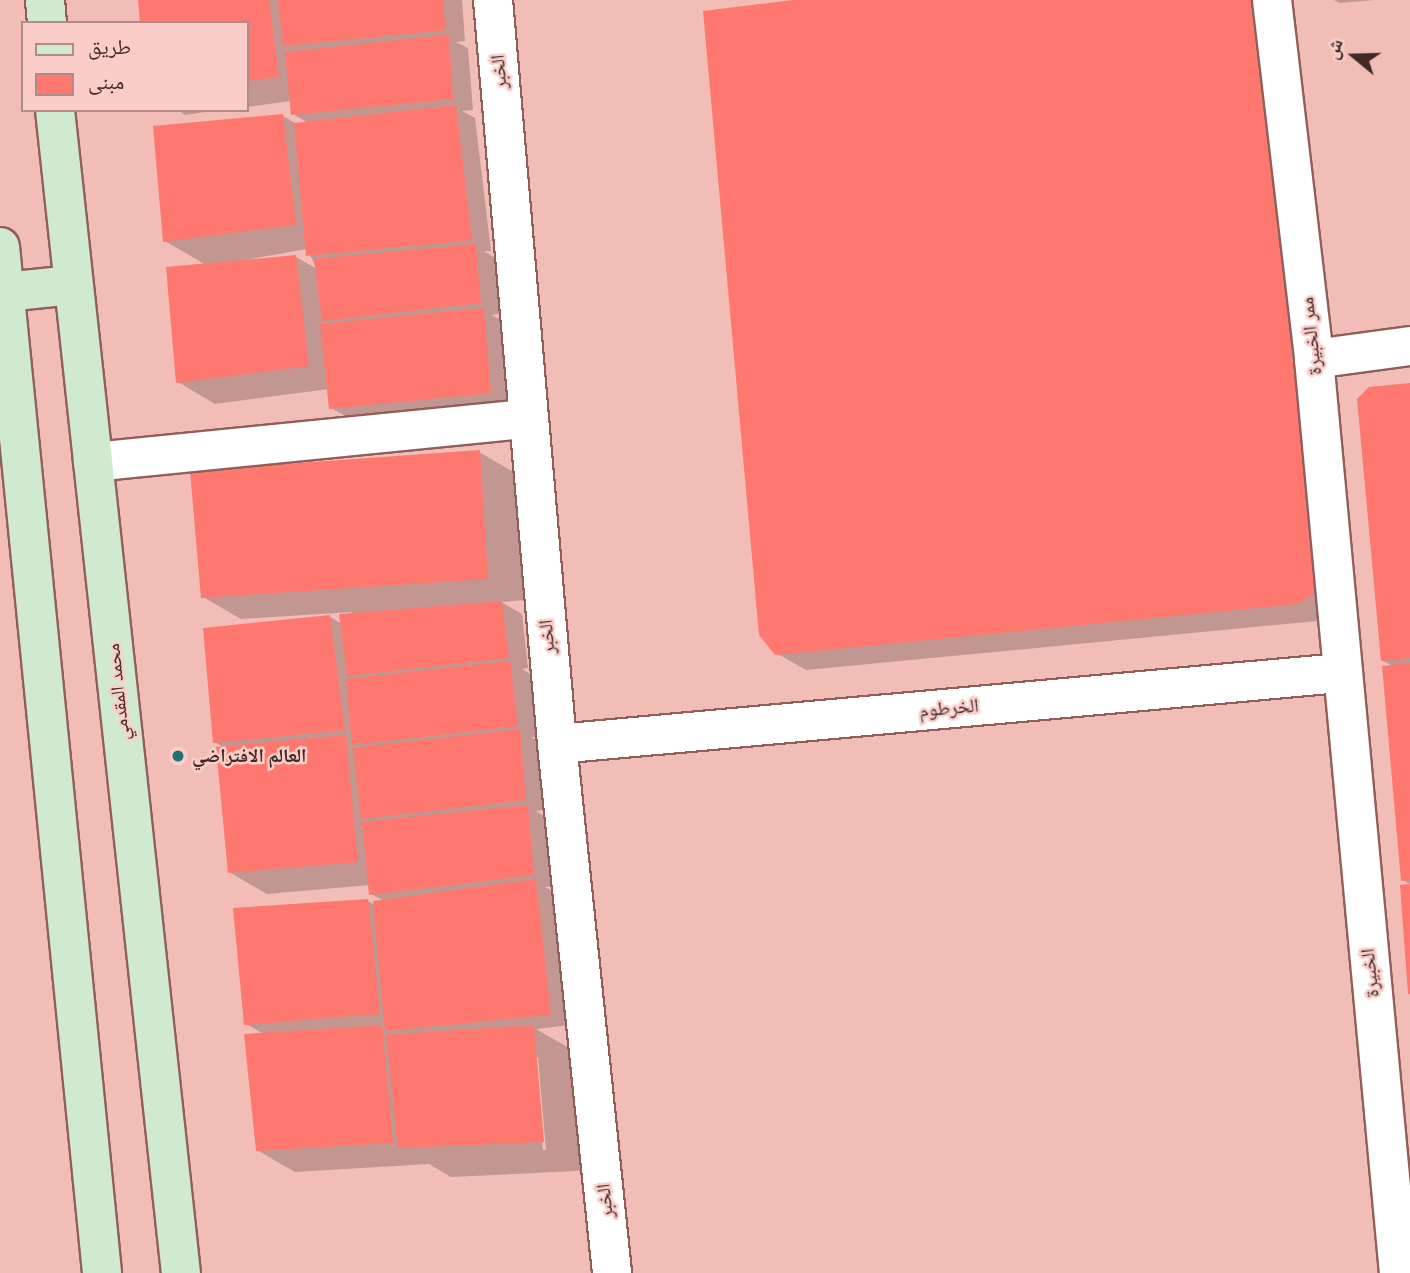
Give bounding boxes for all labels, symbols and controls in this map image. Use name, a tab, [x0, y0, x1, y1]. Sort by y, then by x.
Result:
legend	[21, 21, 248, 112]
north arrow	[1319, 21, 1389, 91]
text: طريق	[88, 34, 131, 60]
text: ش	[1320, 36, 1348, 62]
street label: الخبر	[486, 54, 512, 90]
text: مبنى	[88, 69, 124, 95]
street label: ممر الخبيرة	[1296, 296, 1326, 376]
street label: الخبر	[534, 619, 560, 655]
street label: محمد المقدمي	[102, 642, 134, 742]
street label: الخرطوم	[918, 694, 980, 722]
place label: العالم الافتراضي	[192, 745, 307, 767]
marker: العالم الافتراضي	[170, 748, 186, 764]
street label: الخبيرة	[1356, 947, 1384, 999]
street label: الخبر	[592, 1183, 618, 1219]

